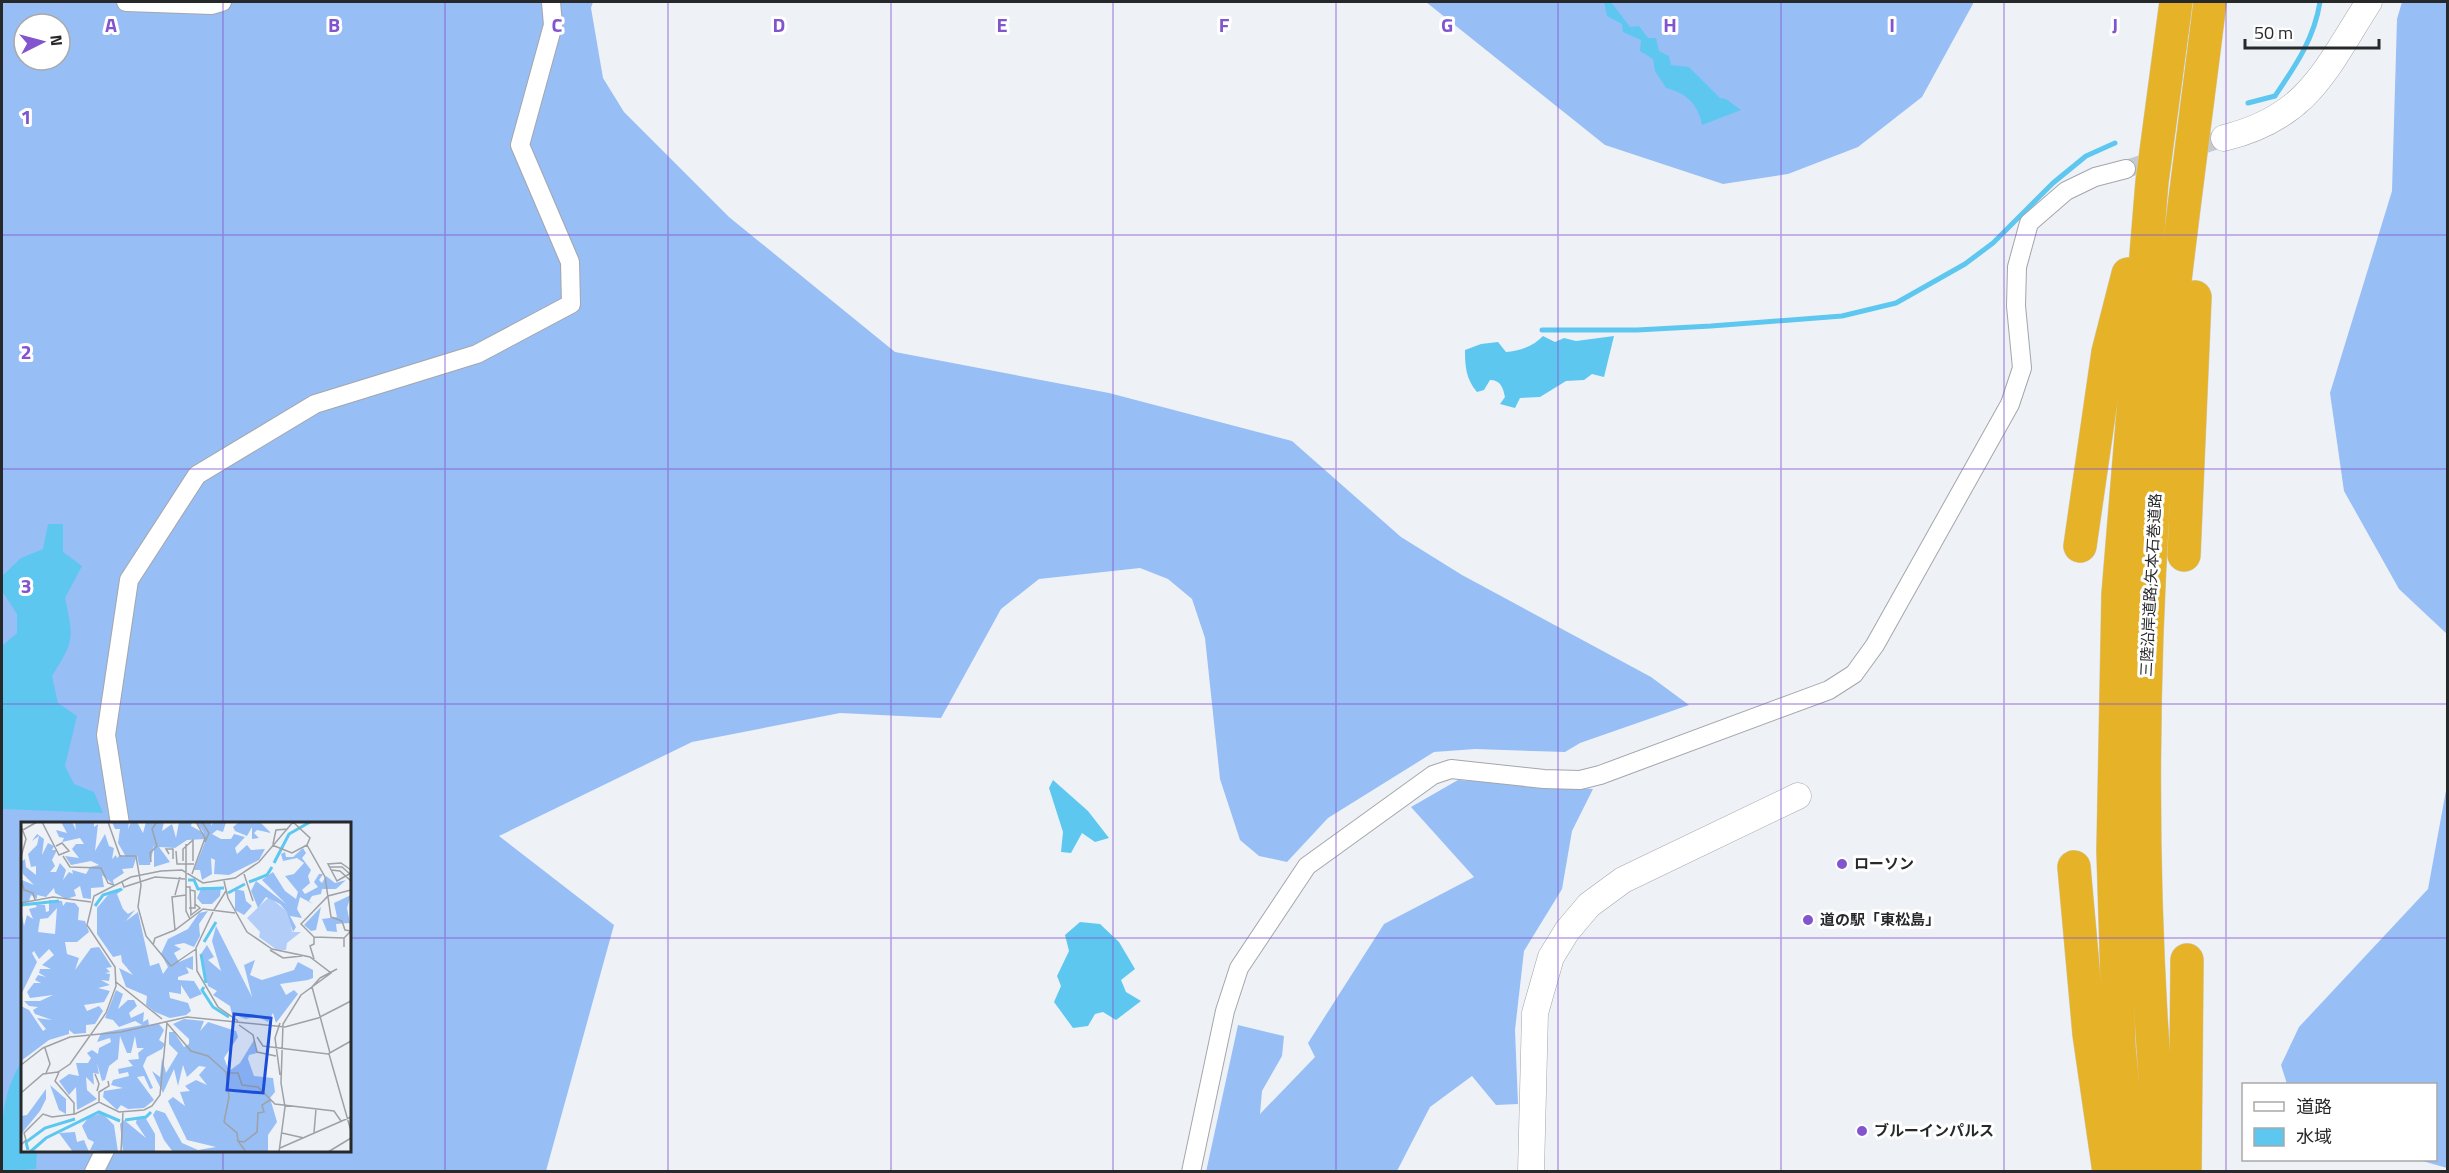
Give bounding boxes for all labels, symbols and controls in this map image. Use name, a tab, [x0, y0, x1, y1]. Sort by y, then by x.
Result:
text: A	[105, 9, 117, 40]
text: B	[328, 9, 340, 40]
text: C	[552, 9, 563, 40]
text: D	[773, 9, 785, 40]
text: E	[996, 9, 1008, 40]
text: F	[1219, 9, 1230, 40]
text: G	[1441, 9, 1453, 40]
text: H	[1663, 9, 1677, 40]
text: I	[1889, 9, 1895, 40]
text: J	[2112, 9, 2118, 40]
north arrow	[12, 12, 72, 72]
scale bar	[2245, 12, 2378, 50]
text: 50 m	[2254, 19, 2293, 46]
text: N	[44, 34, 69, 47]
text: 1	[20, 101, 32, 132]
text: 2	[20, 336, 32, 367]
street label: 三陸沿岸道路;矢本石巻道路	[2134, 493, 2167, 677]
text: 3	[20, 570, 32, 601]
inset map	[21, 822, 351, 1152]
place label: ローソン	[1854, 852, 1914, 875]
marker: ローソン	[1835, 857, 1849, 871]
place label: 道の駅「東松島」	[1820, 908, 1940, 931]
marker: 道の駅「東松島」	[1801, 913, 1815, 927]
legend	[2242, 1083, 2437, 1161]
text: 道路	[2296, 1093, 2332, 1120]
place label: ブルーインパルス	[1874, 1119, 1994, 1142]
text: 水域	[2296, 1123, 2332, 1150]
marker: ブルーインパルス	[1855, 1124, 1869, 1138]

